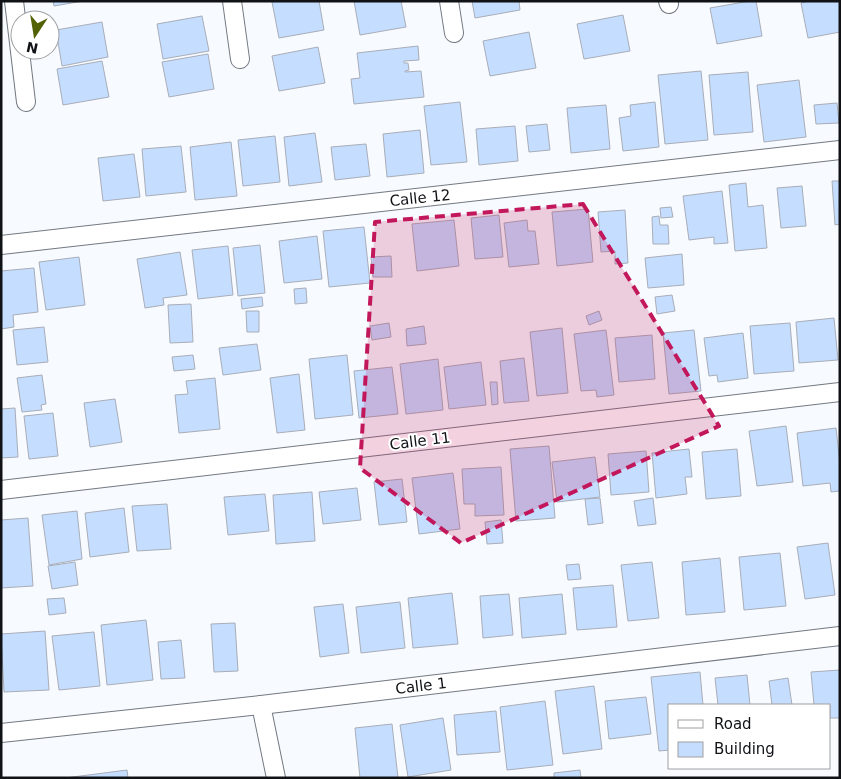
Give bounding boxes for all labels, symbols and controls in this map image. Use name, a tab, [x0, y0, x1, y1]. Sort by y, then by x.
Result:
north arrow	[10, 10, 60, 60]
text: N	[25, 39, 40, 57]
street label: Calle 12	[389, 186, 451, 210]
street label: Calle 11	[389, 428, 451, 454]
street label: Calle 1	[394, 674, 448, 698]
legend	[668, 704, 831, 769]
text: Road	[714, 715, 752, 733]
text: Building	[714, 740, 775, 758]

